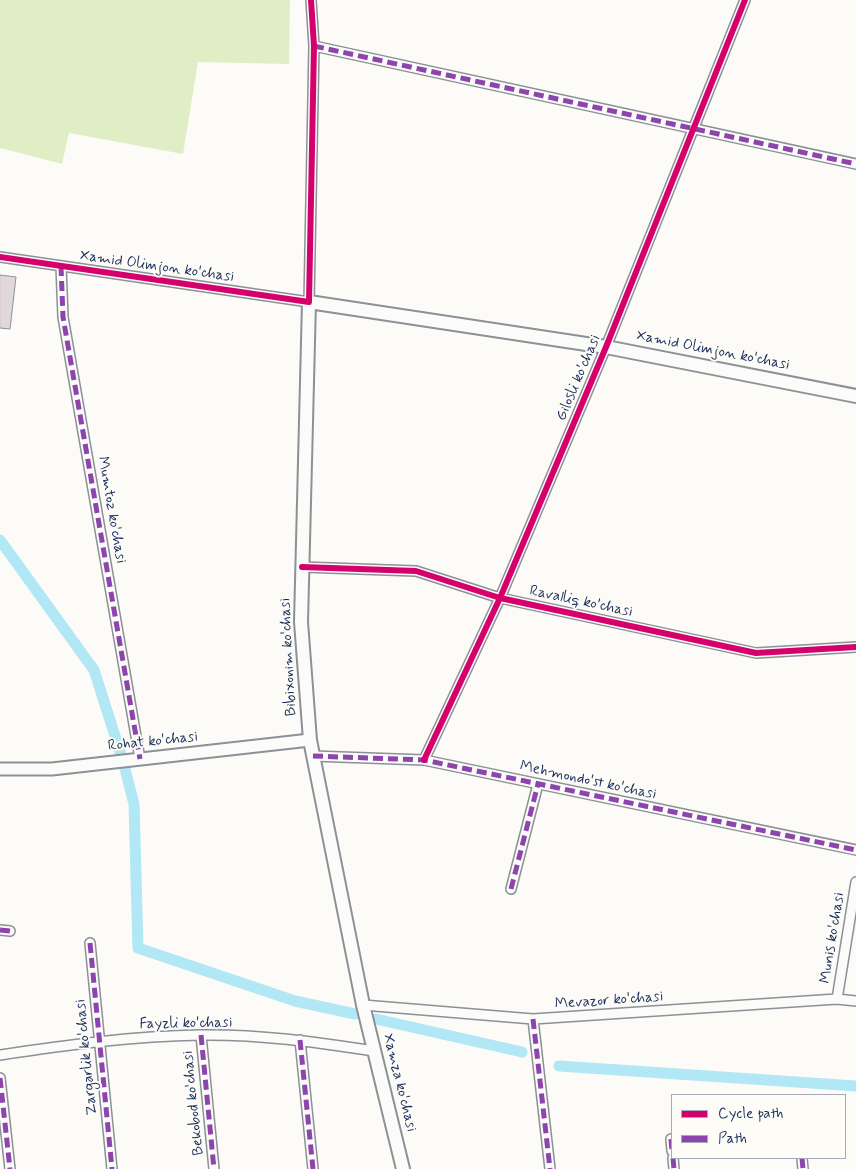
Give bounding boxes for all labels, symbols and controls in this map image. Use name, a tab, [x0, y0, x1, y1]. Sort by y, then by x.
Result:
street label: Xamid Olimjon ko'chasi	[79, 247, 235, 287]
street label: Xamid Olimjon ko'chasi	[635, 327, 791, 375]
street label: Gilosli ko'chasi	[553, 332, 605, 424]
street label: Mumtoz ko'chasi	[93, 455, 129, 565]
street label: Ravalliq ko'chasi	[528, 582, 634, 622]
street label: Bibixonim ko'chasi	[277, 597, 301, 717]
street label: Rohat ko'chasi	[107, 728, 199, 756]
street label: Mehmondo'st ko'chasi	[518, 758, 658, 804]
street label: Munis ko'chasi	[817, 891, 849, 985]
street label: Mevazor ko'chasi	[554, 988, 664, 1014]
street label: Zargarlik ko'chasi	[72, 998, 102, 1116]
street label: Fayzli ko'chasi	[139, 1014, 233, 1034]
street label: Xamza ko'chasi	[378, 1032, 420, 1134]
street label: Bekobod ko'chasi	[180, 1050, 208, 1156]
legend	[671, 1094, 846, 1159]
text: Cycle path	[718, 1104, 783, 1124]
text: Path	[718, 1129, 747, 1149]

